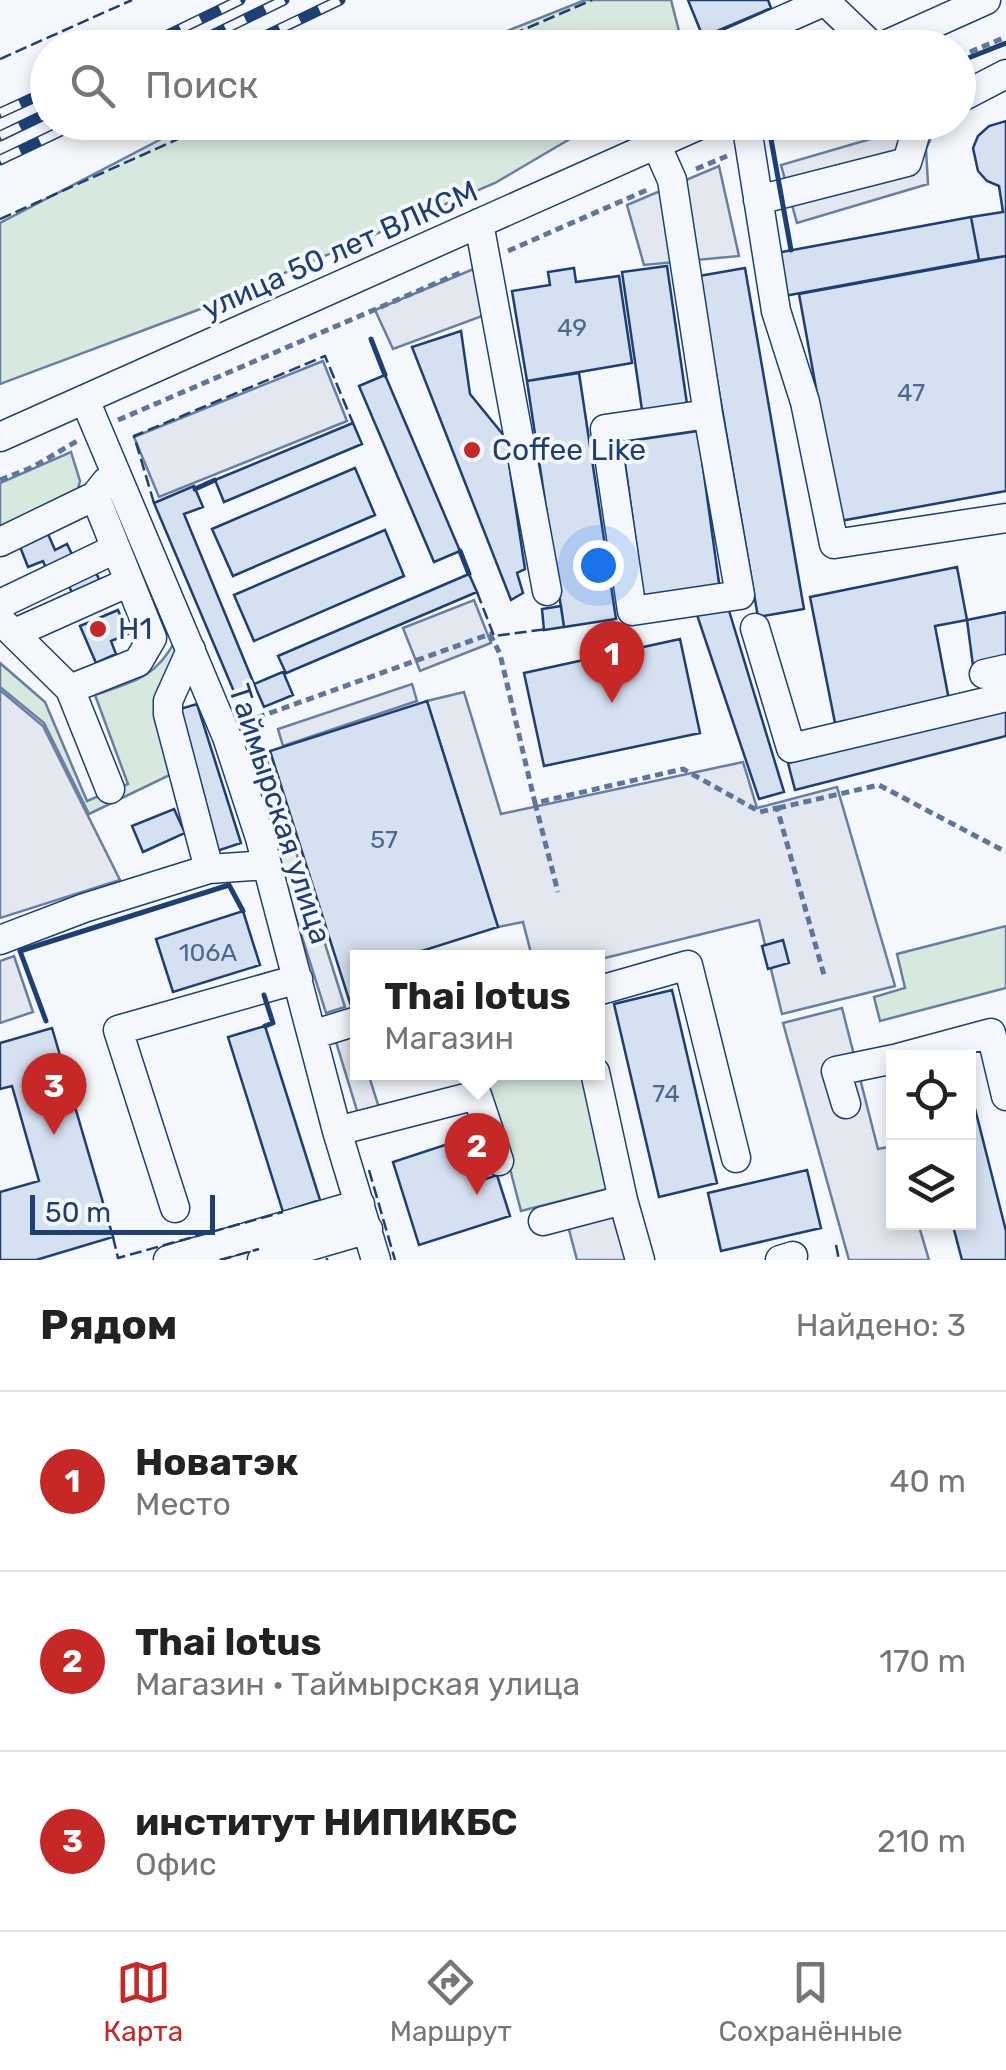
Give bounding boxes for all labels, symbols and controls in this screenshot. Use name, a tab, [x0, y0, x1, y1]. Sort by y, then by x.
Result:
search box	[30, 30, 976, 140]
icon: search	[65, 58, 120, 113]
text: Поиск	[145, 62, 258, 108]
street label: улица 50 лет ВЛКСМ	[197, 173, 483, 327]
house number: 49	[557, 313, 587, 342]
house number: 47	[897, 378, 925, 407]
place label: Coffee Like	[492, 432, 646, 468]
marker: Coffee Like	[461, 439, 483, 461]
your location	[573, 540, 624, 591]
place label: Н1	[118, 611, 152, 647]
marker: Н1	[87, 618, 109, 640]
pin: 1	[580, 620, 644, 703]
street label: Таймырская улица	[221, 680, 339, 948]
house number: 57	[370, 825, 398, 854]
house number: 106А	[179, 938, 237, 967]
popup	[350, 950, 605, 1080]
text: Thai lotus	[384, 973, 571, 1019]
text: Магазин	[384, 1019, 514, 1057]
map controls	[886, 1050, 976, 1230]
button: locate	[886, 1050, 976, 1140]
pin: 3	[22, 1052, 86, 1135]
house number: 74	[652, 1079, 680, 1108]
pin: 2	[444, 1112, 510, 1195]
button: layers	[886, 1140, 976, 1230]
scale bar	[30, 1190, 215, 1234]
text: 50 m	[45, 1196, 111, 1229]
text: Рядом	[40, 1300, 177, 1350]
text: Найдено: 3	[796, 1306, 966, 1344]
text: Новатэк	[135, 1439, 298, 1485]
text: 1	[65, 1462, 80, 1500]
text: 40 m	[890, 1462, 966, 1500]
text: Место	[135, 1485, 231, 1523]
text: Thai lotus	[135, 1619, 322, 1665]
text: 2	[62, 1642, 83, 1680]
text: 170 m	[879, 1642, 966, 1680]
text: Магазин · Таймырская улица	[135, 1665, 580, 1703]
text: институт НИПИКБС	[135, 1799, 517, 1845]
text: 3	[62, 1822, 83, 1860]
text: 210 m	[877, 1822, 966, 1860]
text: Офис	[135, 1845, 217, 1883]
tab: Карта	[103, 1955, 183, 2048]
tab: Маршрут	[390, 1955, 512, 2048]
tab: Сохранённые	[718, 1955, 903, 2048]

